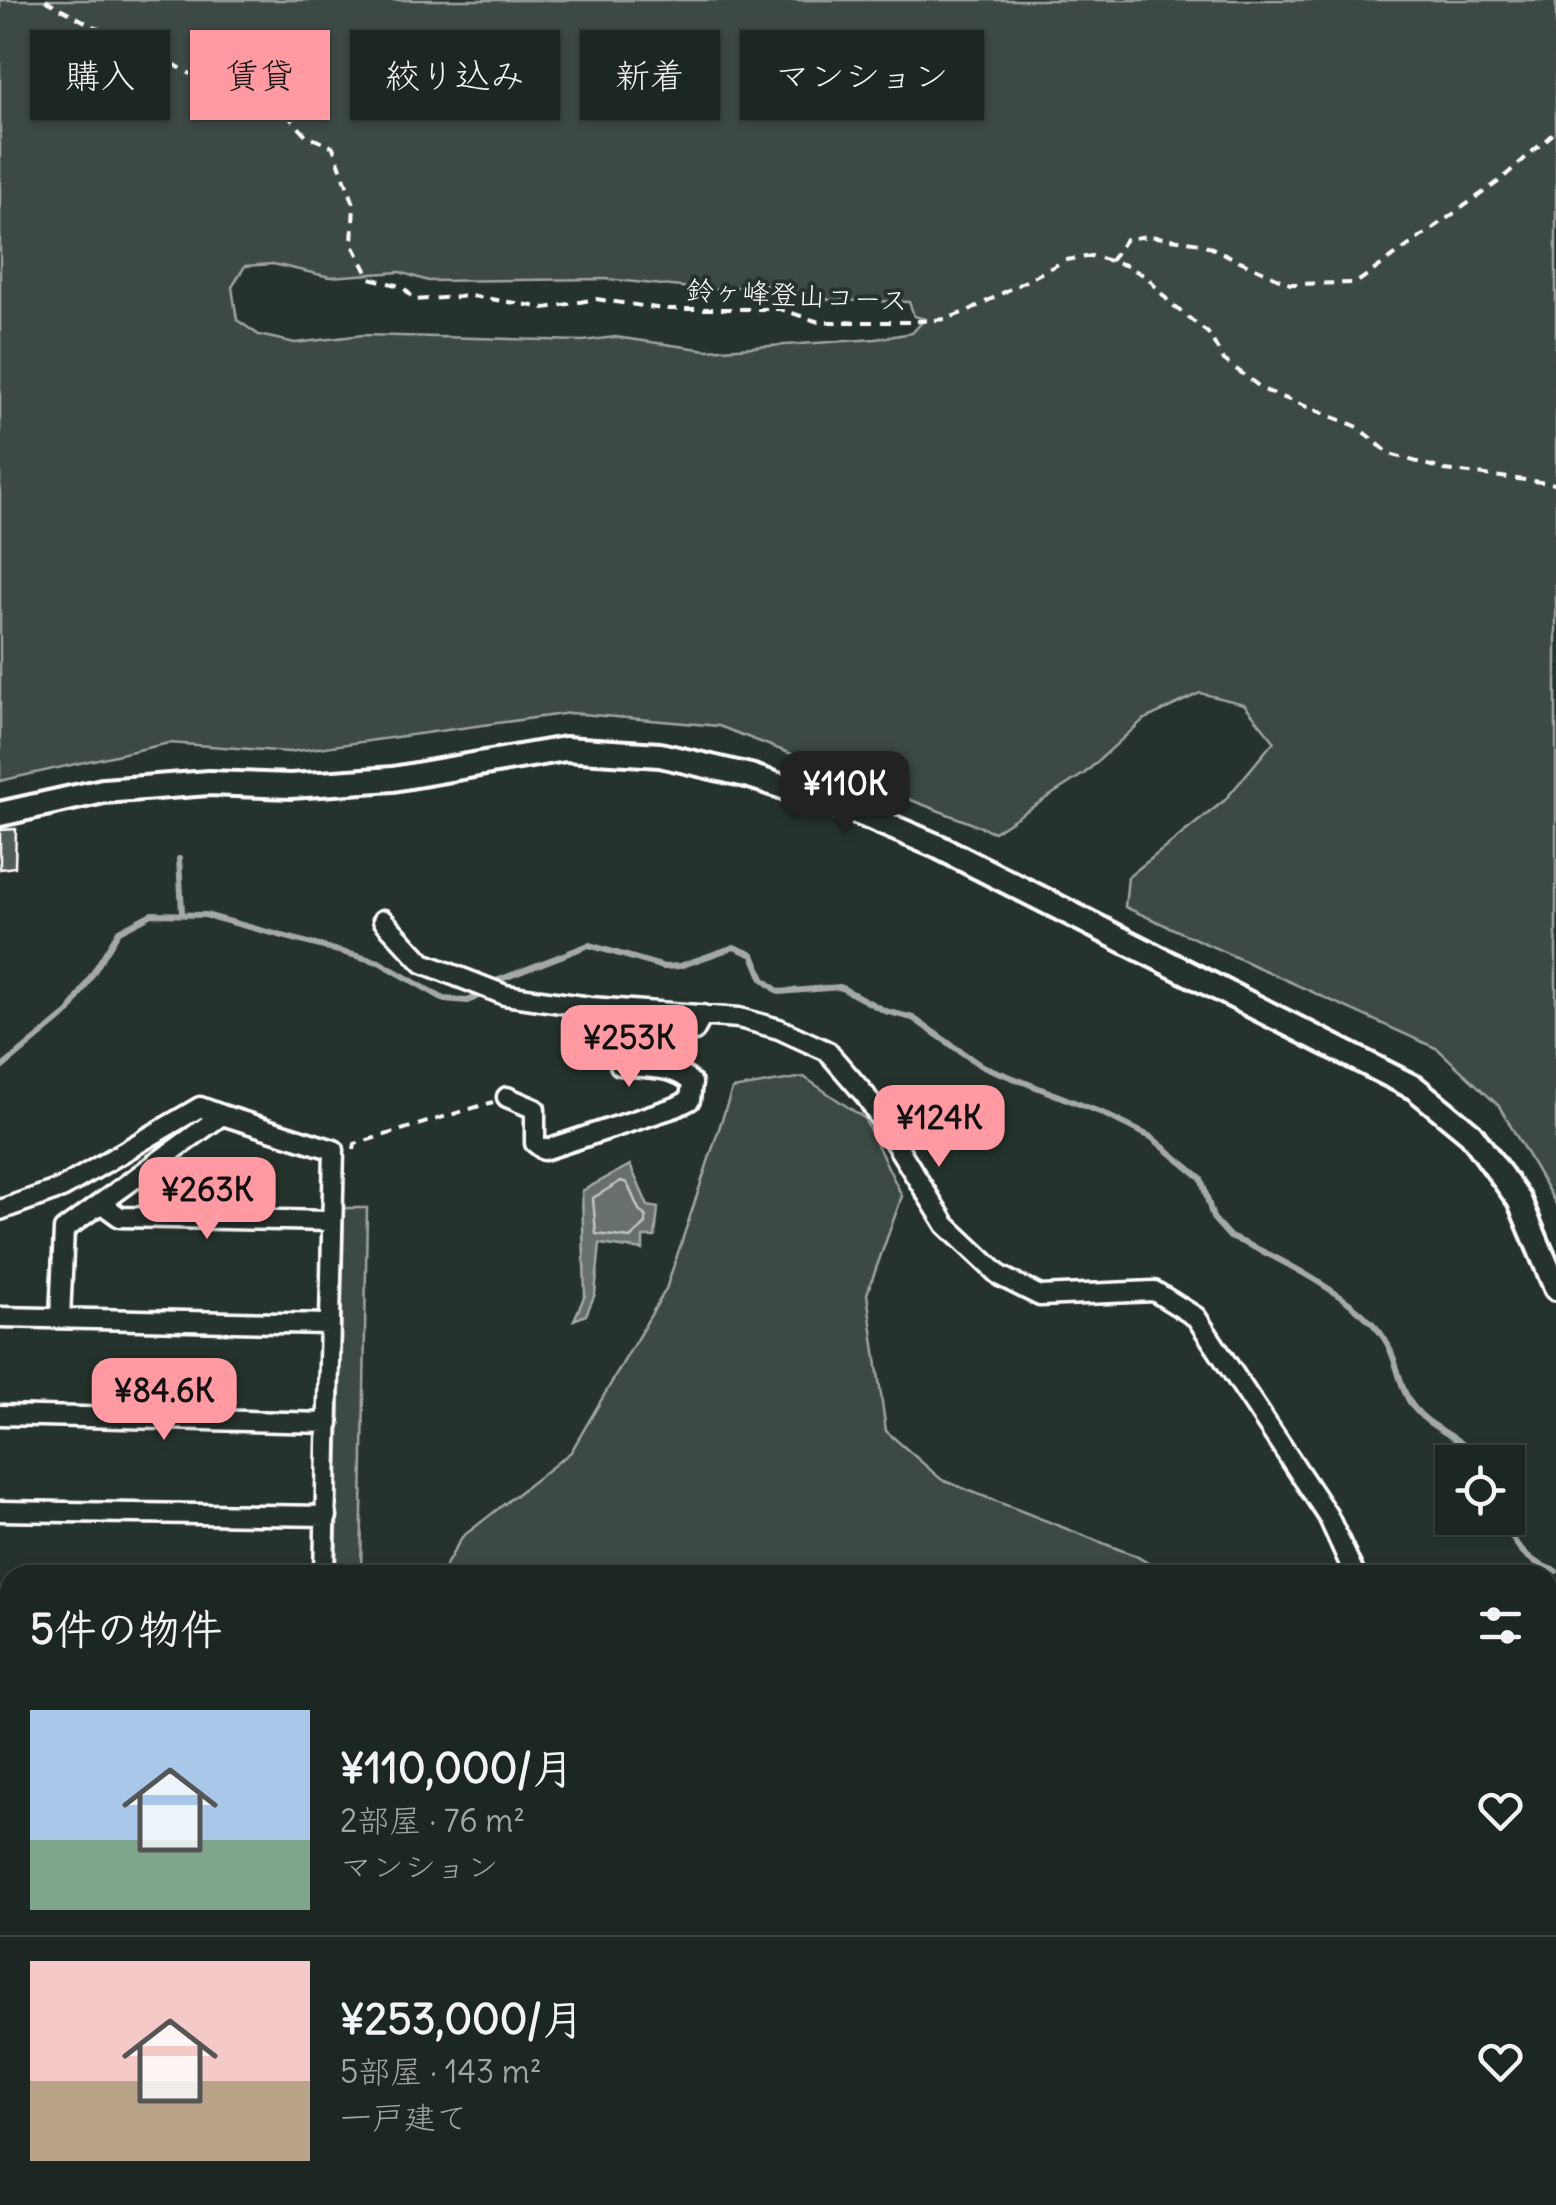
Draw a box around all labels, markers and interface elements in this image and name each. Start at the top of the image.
chip: 購入 [30,30,170,120]
chip: 賃貸 [190,30,330,120]
chip: 絞り込み [350,30,560,120]
chip: 新着 [580,30,720,120]
chip: マンション [740,30,984,120]
street label: 鈴ヶ峰登山コース [685,271,909,319]
pin: ¥110K [775,751,915,836]
text: ¥110K [803,763,887,804]
pin: ¥253K [559,1005,699,1090]
text: ¥253K [583,1017,675,1058]
pin: ¥124K [869,1085,1009,1170]
text: ¥124K [896,1097,982,1138]
pin: ¥263K [137,1157,277,1242]
text: ¥263K [161,1169,253,1210]
pin: ¥84.6K [83,1358,245,1443]
text: ¥84.6K [114,1370,214,1411]
map controls [1435,1445,1525,1535]
button: locate [1435,1445,1525,1535]
icon: filters [1473,1598,1528,1653]
text: 5件の物件 [30,1603,222,1655]
text: ¥110,000/月 [340,1742,574,1794]
icon: home [110,1750,230,1870]
icon: heart [1473,1783,1528,1838]
text: 2部屋 · 76 m² [340,1800,525,1841]
text: マンション [340,1846,499,1887]
text: ¥253,000/月 [340,1993,584,2045]
icon: home [110,2001,230,2121]
icon: heart [1473,2034,1528,2089]
text: 5部屋 · 143 m² [340,2051,542,2092]
text: 一戸建て [340,2097,468,2138]

